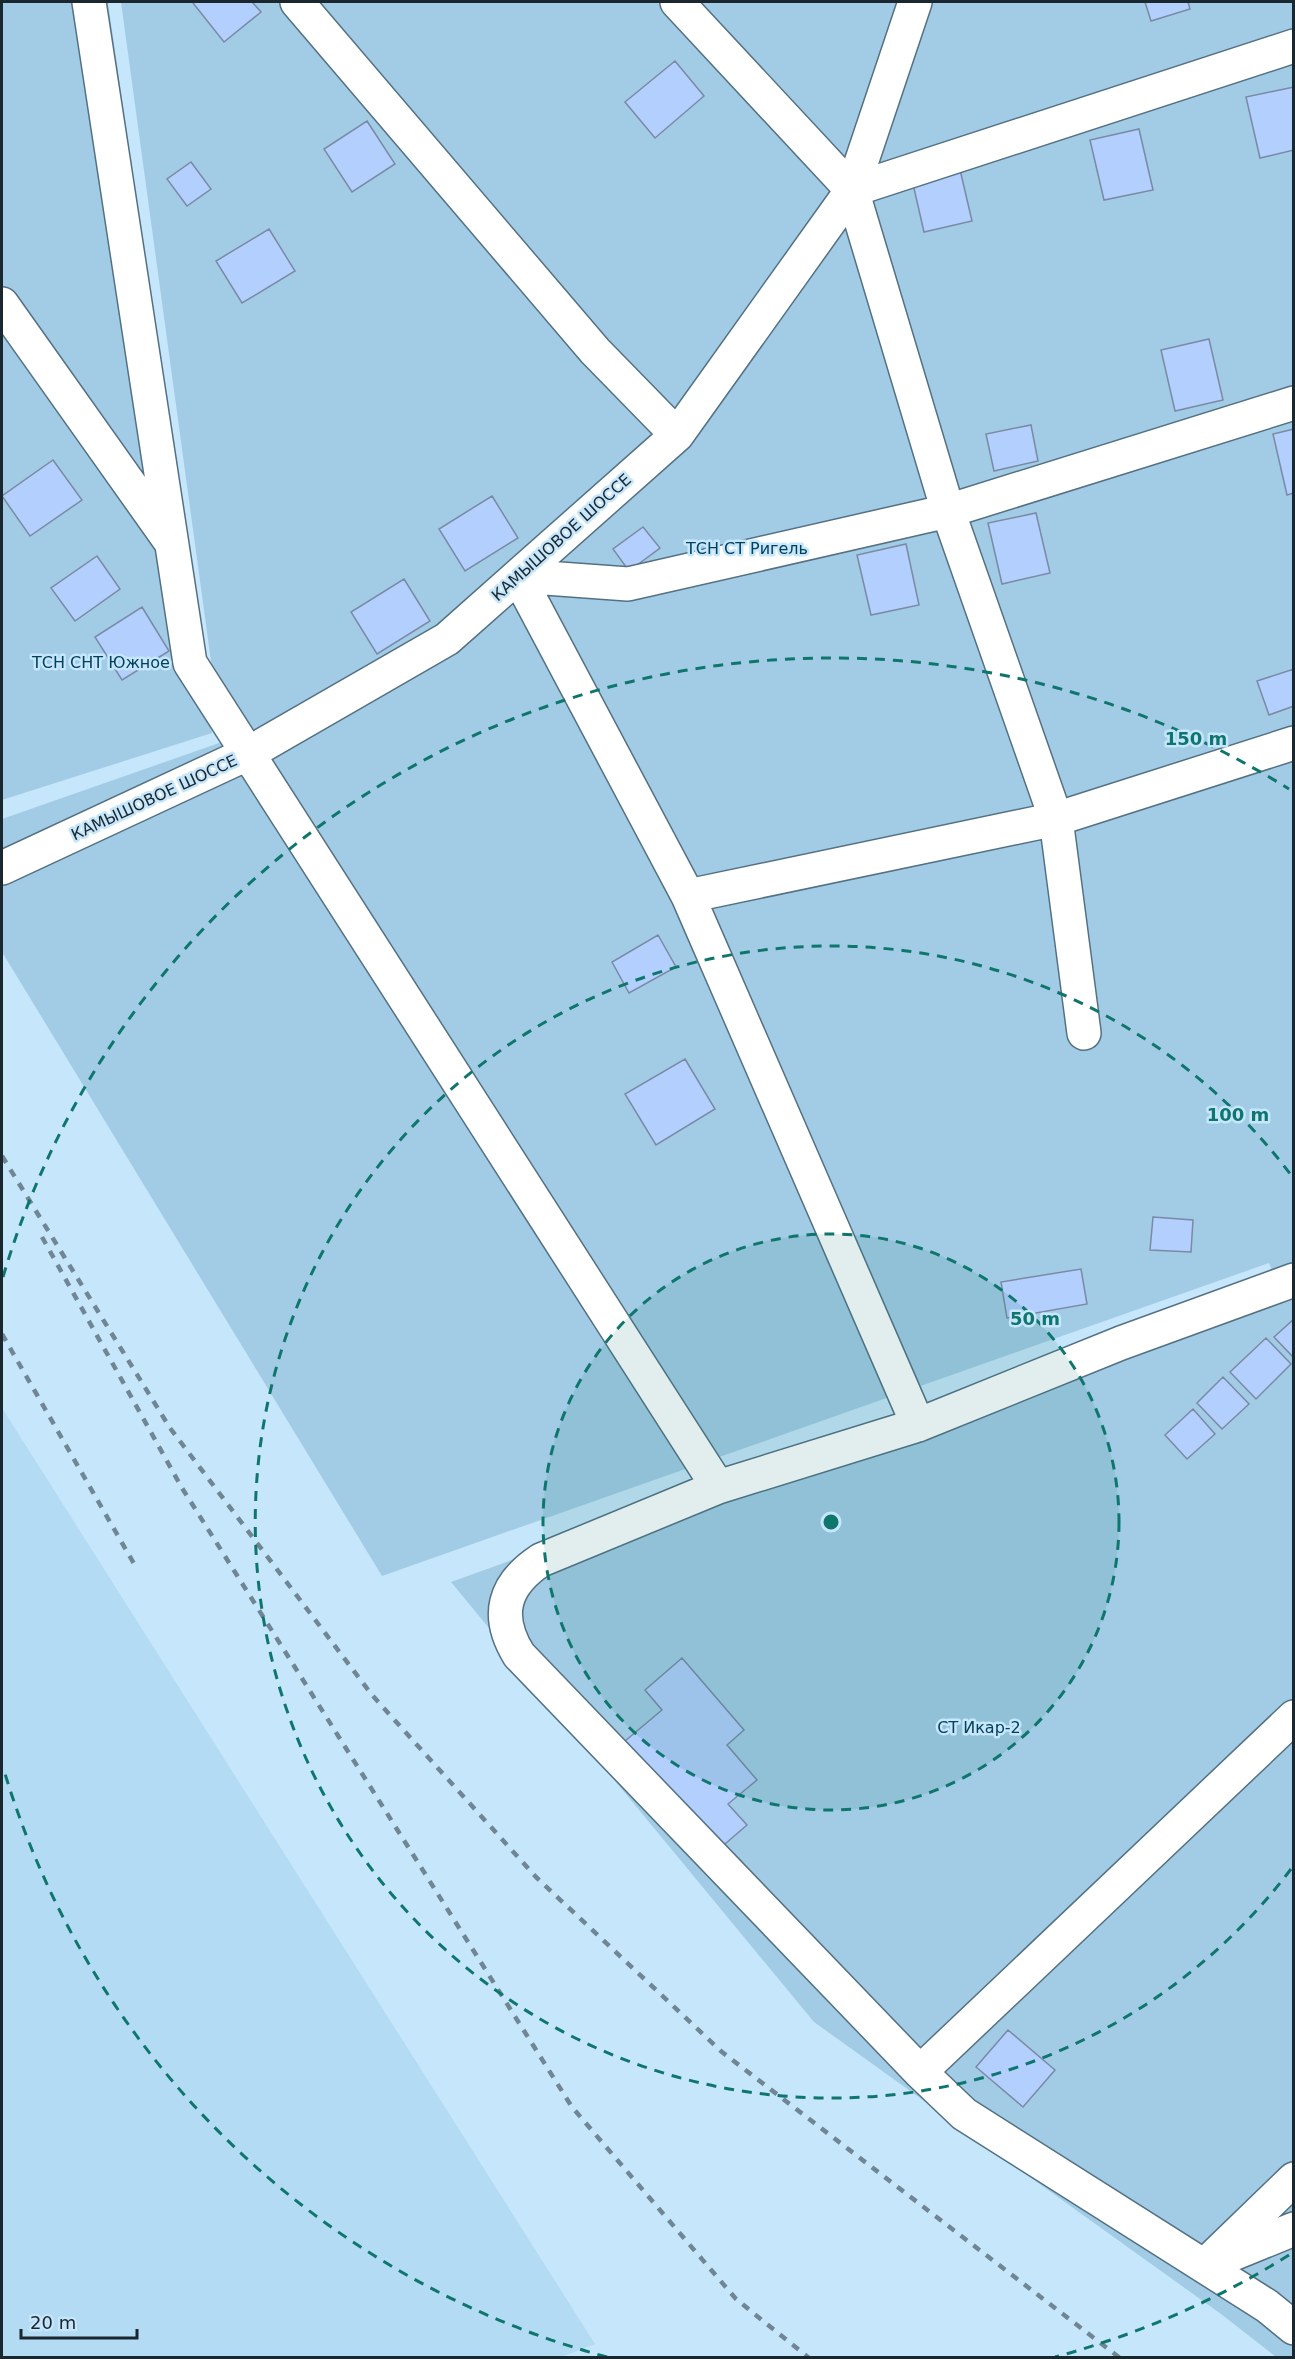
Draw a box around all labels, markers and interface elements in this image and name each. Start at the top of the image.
street label: КАМЫШОВОЕ ШОССЕ [488,470,635,605]
park label: ТСН СТ Ригель [685,539,808,558]
park label: ТСН СНТ Южное [31,653,170,672]
text: 150 m [1165,728,1227,749]
street label: КАМЫШОВОЕ ШОССЕ [68,751,240,844]
text: 100 m [1207,1104,1269,1125]
text: 50 m [1010,1308,1060,1329]
centre of rings [821,1512,841,1532]
park label: СТ Икар-2 [937,1718,1021,1737]
scale bar [21,2302,136,2340]
text: 20 m [30,2312,76,2333]

